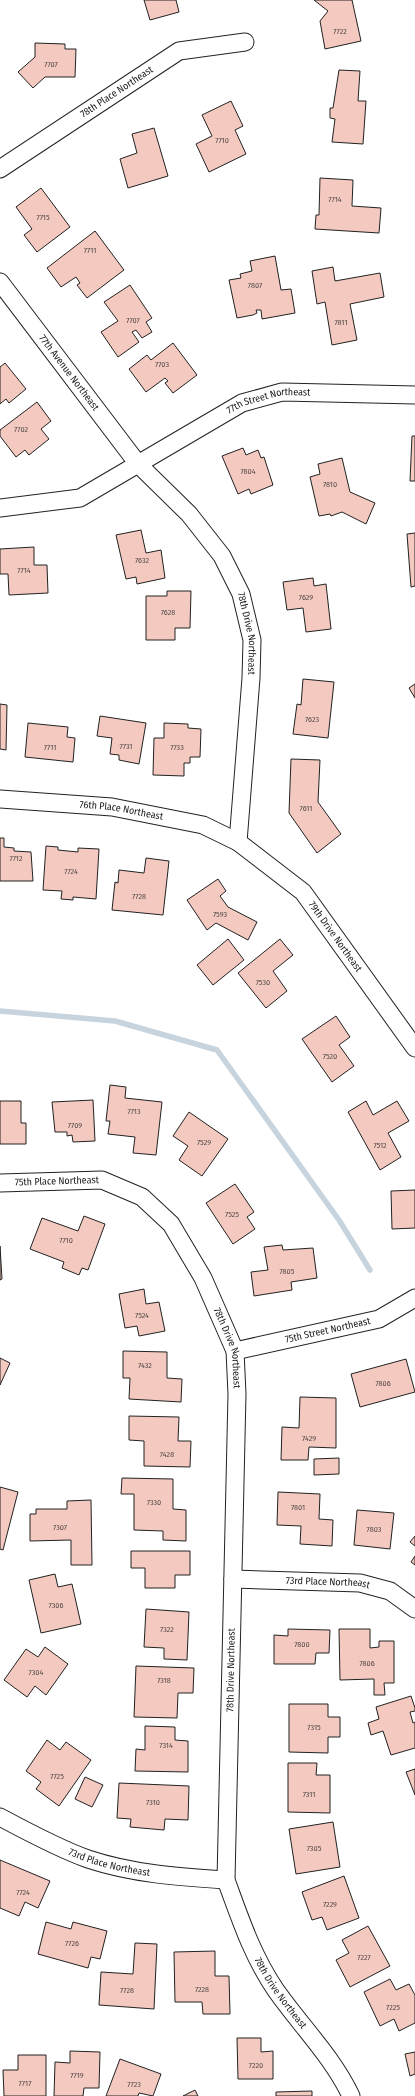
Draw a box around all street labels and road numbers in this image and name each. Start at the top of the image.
street label: 78th Place Northeast [78,63,156,120]
street label: 77th Avenue Northeast [36,332,102,414]
street label: 77th Street Northeast [224,386,311,417]
street label: 78th Drive Northeast [235,591,258,676]
street label: 76th Place Northeast [79,799,165,823]
street label: 79th Drive Northeast [306,899,365,975]
street label: 75th Place Northeast [15,1174,100,1189]
street label: 78th Drive Northeast [211,1306,243,1389]
street label: 75th Street Northeast [284,1315,372,1346]
street label: 73rd Place Northeast [286,1575,372,1592]
street label: 78th Drive Northeast [224,1627,238,1712]
street label: 73rd Place Northeast [67,1846,151,1879]
street label: 78th Drive Northeast [252,1955,310,2032]

